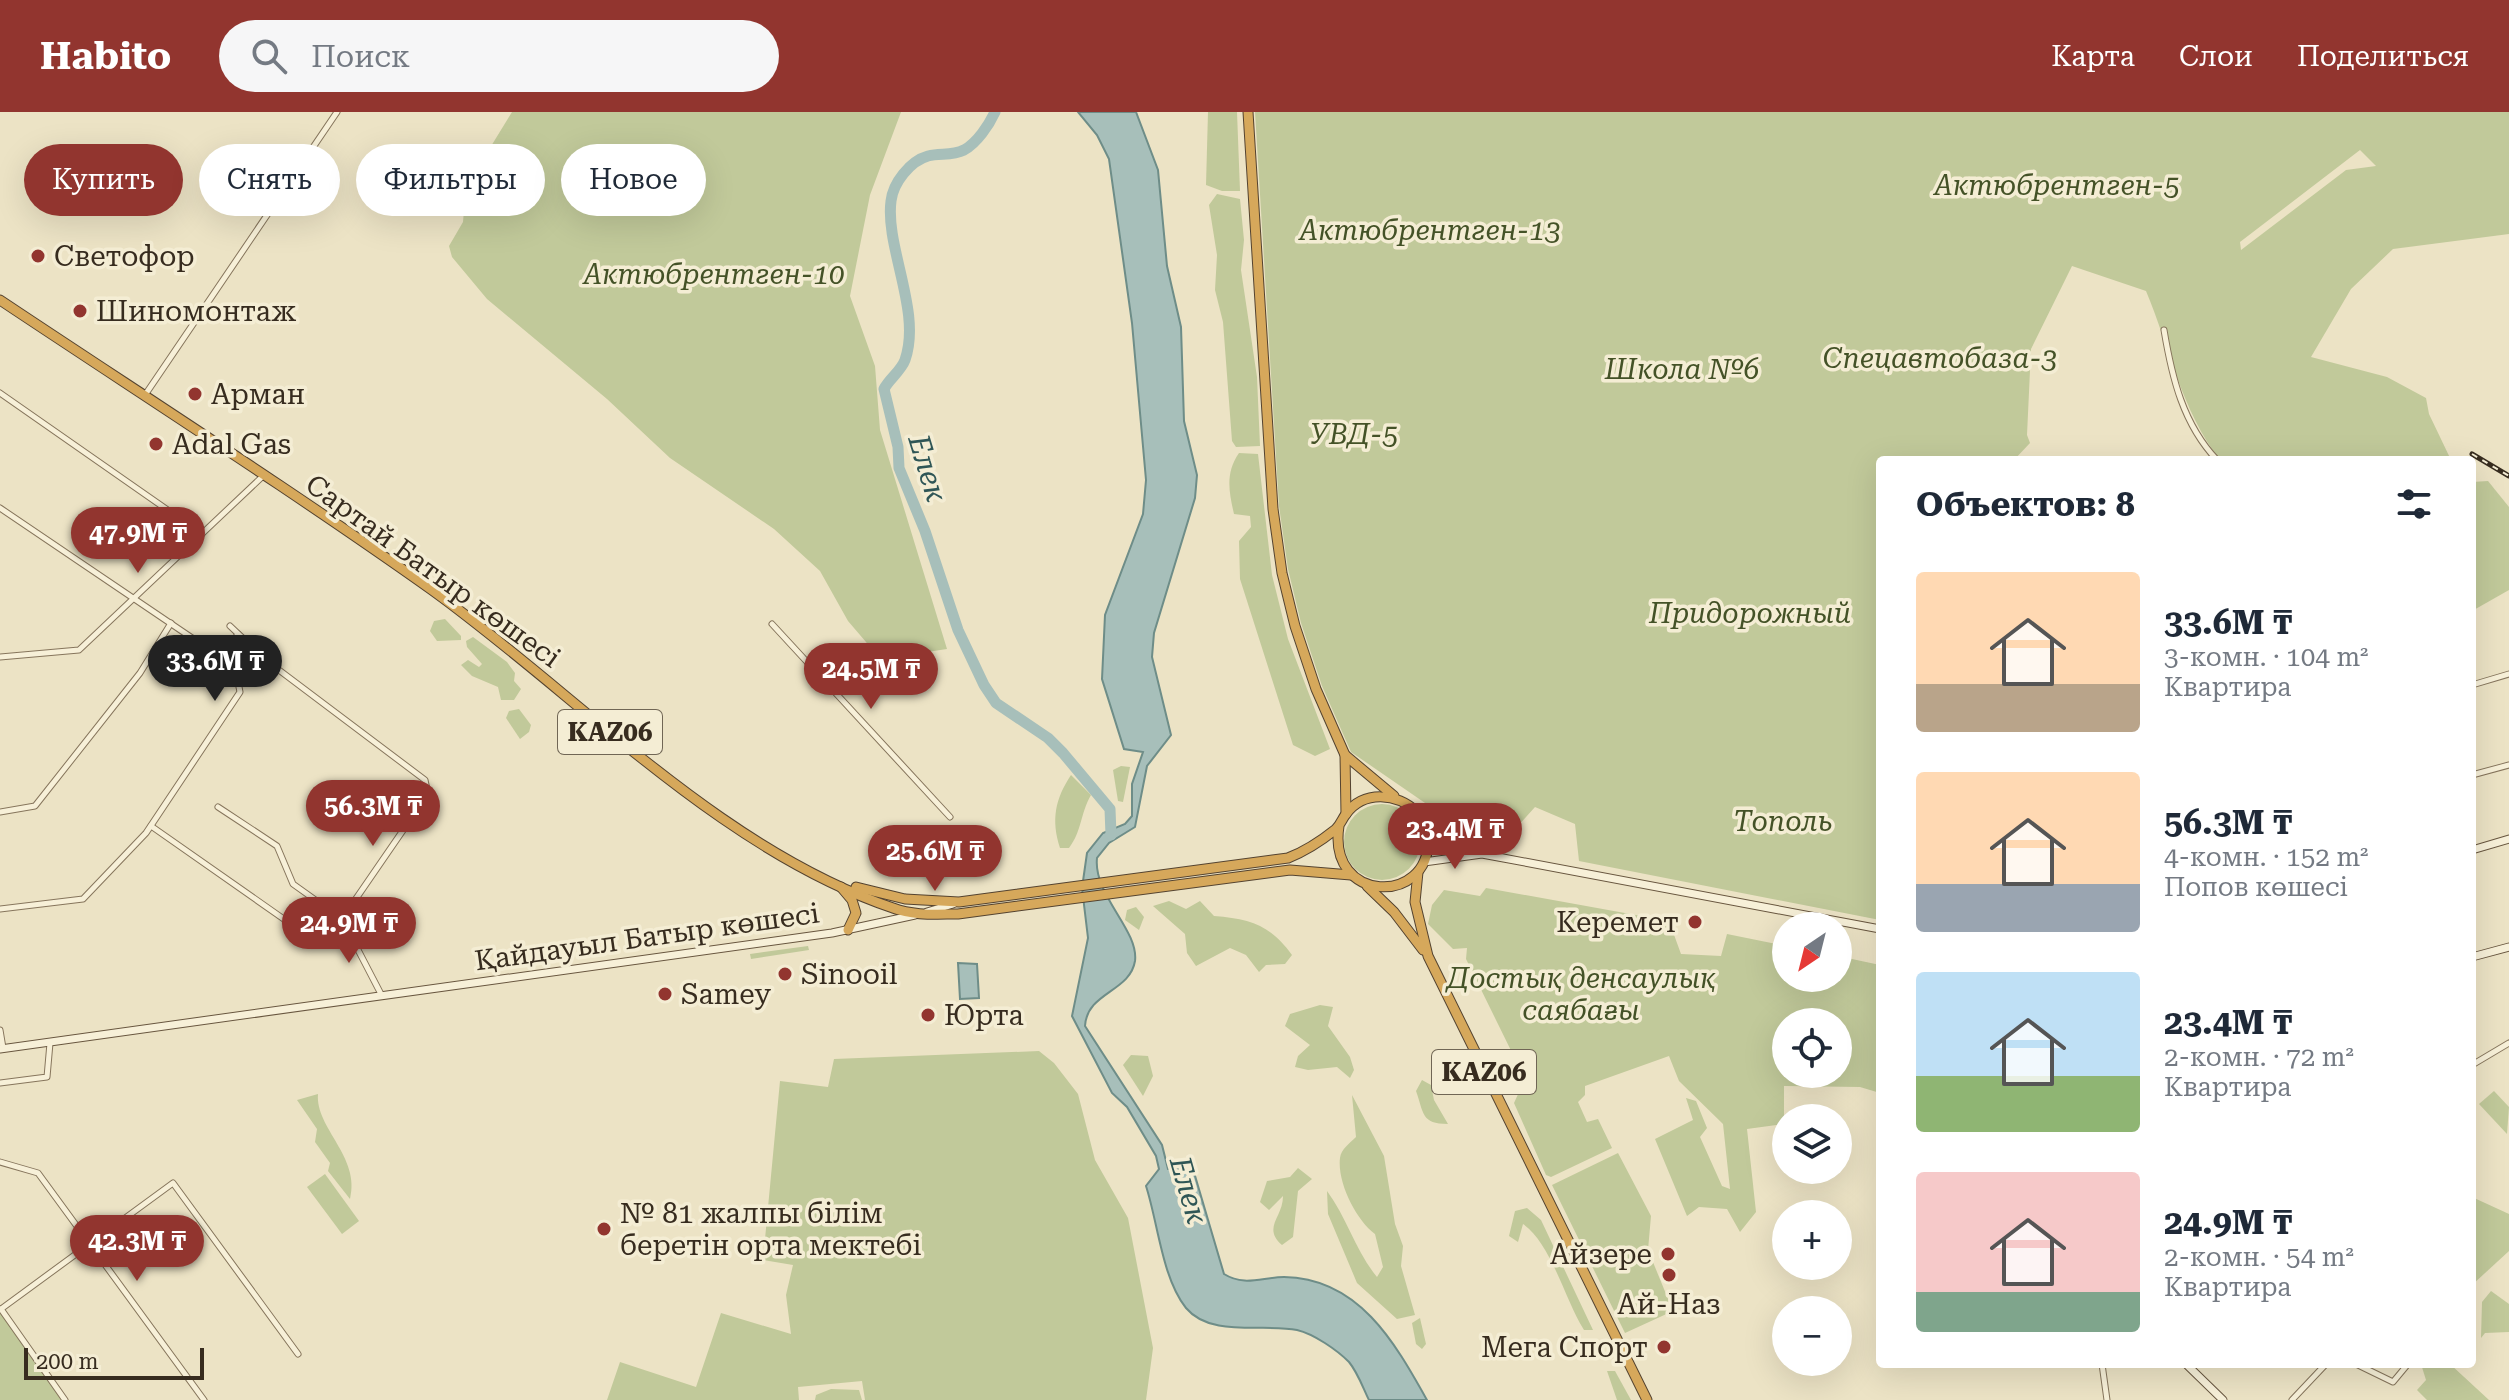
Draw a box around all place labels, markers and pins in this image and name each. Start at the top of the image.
place label: Светофор [54,240,195,273]
marker: Светофор [29,247,47,265]
place label: Шиномонтаж [96,295,297,328]
marker: Шиномонтаж [71,302,89,320]
place label: Арман [211,378,305,411]
marker: Арман [186,385,204,403]
place label: Adal Gas [172,428,291,461]
marker: Adal Gas [147,435,165,453]
pin: 47.9M ₸ [64,507,212,575]
pin: 33.6M ₸ [141,635,289,703]
pin: 24.5M ₸ [797,643,945,711]
pin: 56.3M ₸ [299,780,447,848]
pin: 23.4M ₸ [1381,803,1529,871]
pin: 25.6M ₸ [861,825,1009,893]
pin: 24.9M ₸ [275,897,423,965]
place label: Керемет [1556,906,1679,939]
marker: Керемет [1686,913,1704,931]
place label: Sinooil [801,958,898,991]
marker: Sinooil [776,965,794,983]
place label: Samey [681,978,771,1011]
marker: Samey [656,985,674,1003]
place label: Юрта [944,999,1024,1032]
marker: Юрта [919,1006,937,1024]
place label: № 81 жалпы білім беретін орта мектебі [620,1197,921,1262]
pin: 42.3M ₸ [63,1215,211,1283]
marker: № 81 жалпы білім беретін орта мектебі [595,1220,613,1238]
place label: Айзере [1550,1238,1652,1271]
marker: Айзере [1659,1245,1677,1263]
marker: Ай-Наз [1660,1266,1678,1284]
place label: Ай-Наз [1617,1288,1721,1321]
place label: Мега Спорт [1481,1331,1648,1364]
marker: Мега Спорт [1655,1338,1673,1356]

